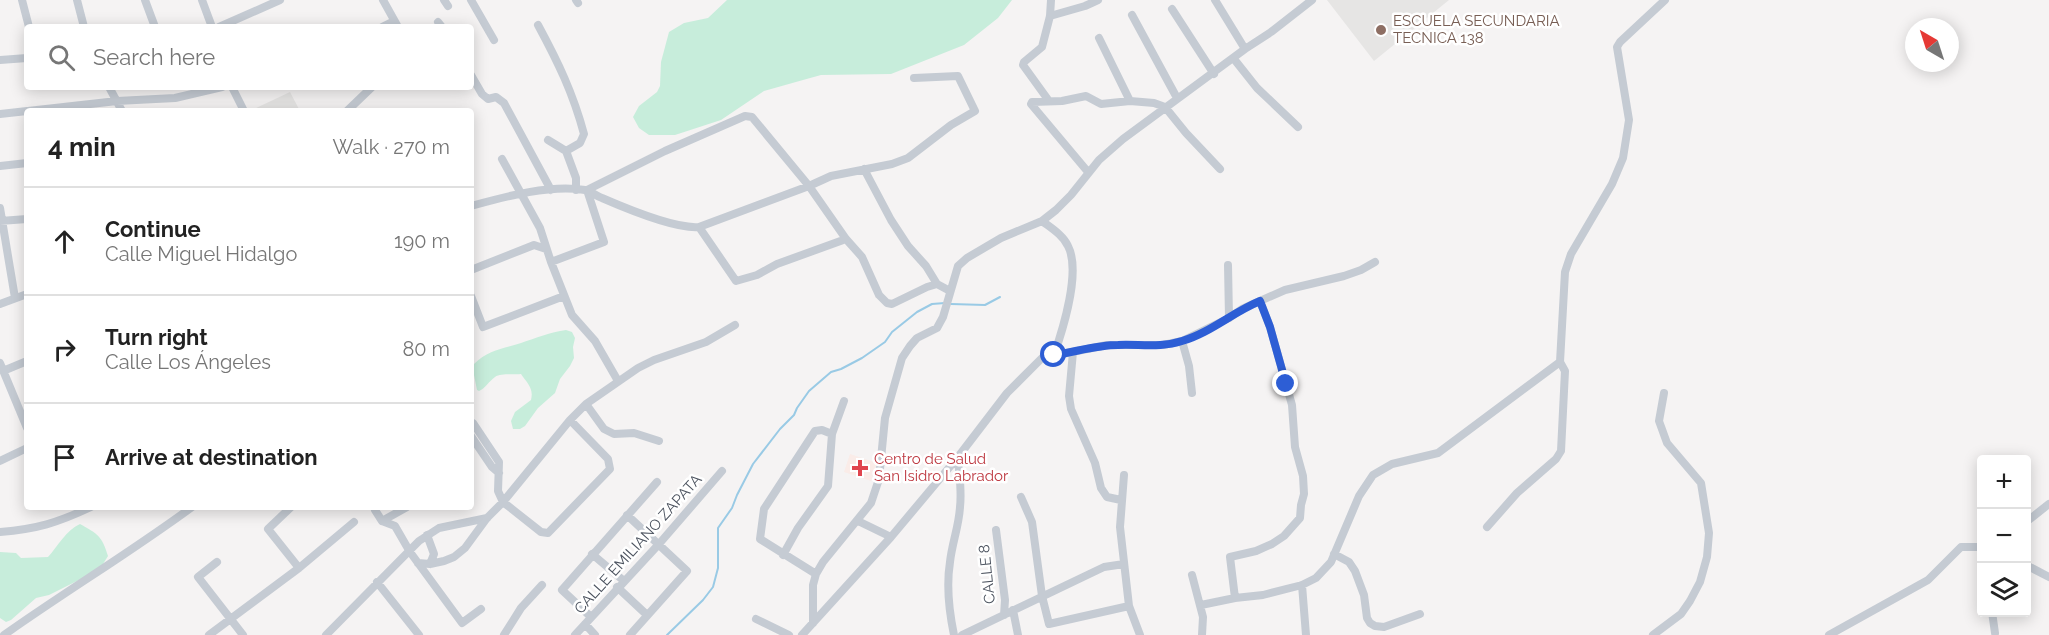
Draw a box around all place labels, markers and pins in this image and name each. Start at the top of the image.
place label: ESCUELA SECUNDARIA TECNICA 138 [1393,12,1560,47]
marker: ESCUELA SECUNDARIA TECNICA 138 [1374,23,1388,37]
place label: Centro de Salud San Isidro Labrador [874,450,1009,485]
marker: Centro de Salud San Isidro Labrador [851,459,869,477]

